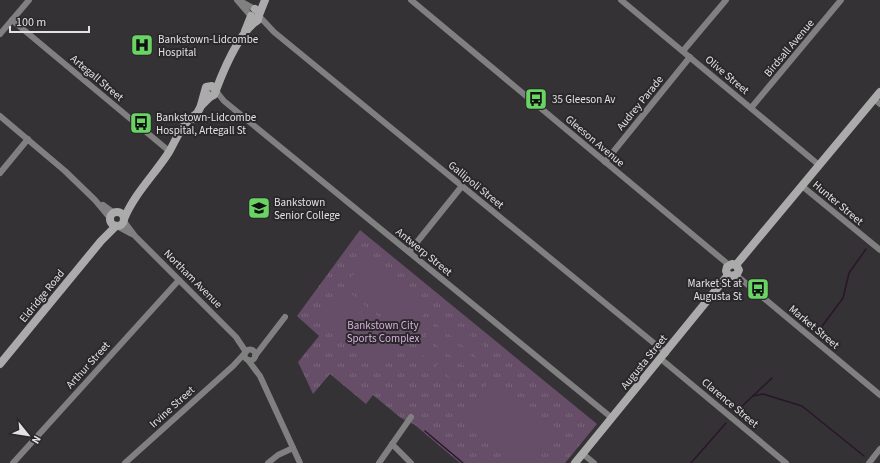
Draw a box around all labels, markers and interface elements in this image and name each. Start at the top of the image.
scale bar [10,8,89,34]
text: 100 m [16,14,46,31]
street label: Birdsall Avenue [760,16,818,80]
hospital icon: Bankstown-Lidcombe Hospital [129,32,155,58]
place label: Bankstown-Lidcombe Hospital [158,32,259,60]
street label: Artegall Street [67,51,127,105]
street label: Olive Street [702,52,752,98]
street label: Audrey Parade [613,72,667,134]
bus stop icon: 35 Gleeson Av [523,86,549,112]
place label: 35 Gleeson Av [552,92,615,107]
bus stop icon: Bankstown-Lidcombe Hospital, Artegall St [128,110,154,136]
place label: Bankstown-Lidcombe Hospital, Artegall St [156,110,257,138]
street label: Gleeson Avenue [562,112,628,171]
street label: Gallipoli Street [445,158,507,212]
street label: Hunter Street [810,177,867,229]
school or university icon: Bankstown Senior College [246,195,272,221]
place label: Bankstown Senior College [274,195,341,223]
street label: Antwerp Street [393,225,456,280]
street label: Northam Avenue [160,246,226,312]
street label: Eldridge Road [16,266,68,326]
place label: Market St at Augusta St [687,276,742,304]
bus stop icon: Market St at Augusta St [745,276,771,302]
street label: Market Street [786,302,843,353]
park label: Bankstown City Sports Complex [347,318,419,346]
street label: Augusta Street [617,331,671,393]
street label: Arthur Street [63,338,114,392]
street label: Clarence Street [698,375,762,431]
street label: Irvine Street [146,382,198,431]
north arrow [8,415,48,455]
text: N [28,433,45,447]

